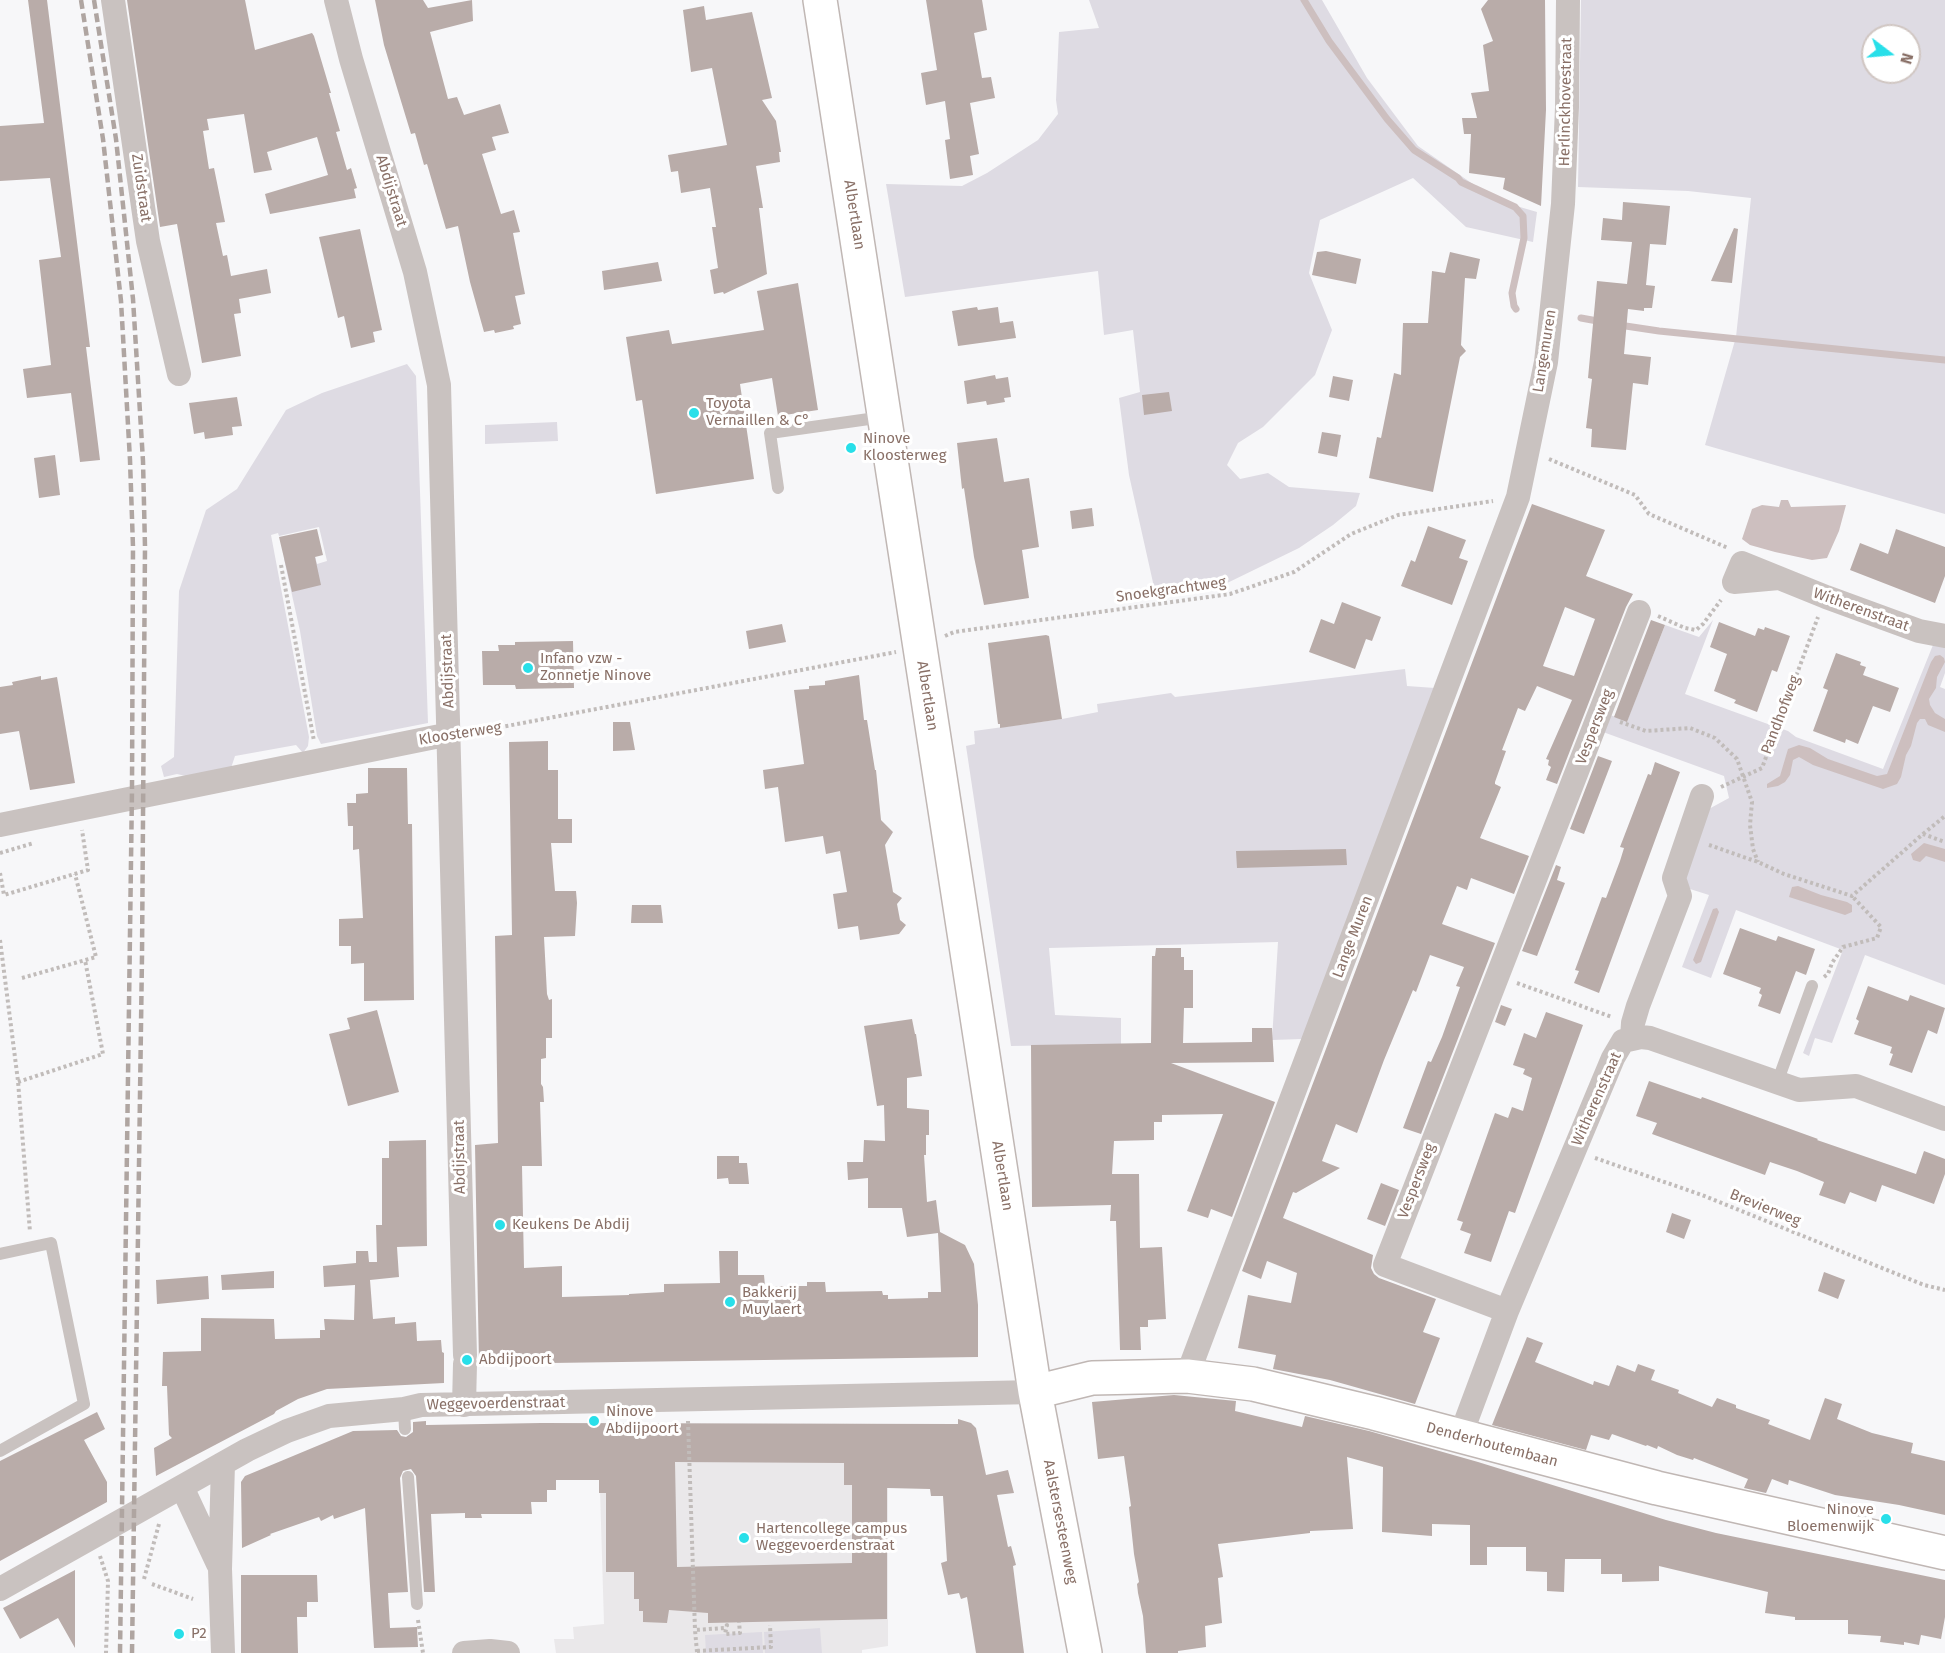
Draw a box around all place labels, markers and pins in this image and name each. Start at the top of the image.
place label: Toyota Vernaillen & C° [706,395,810,430]
marker: Toyota Vernaillen & C° [687,406,701,420]
place label: Ninove Kloosterweg [863,430,947,465]
marker: Ninove Kloosterweg [844,441,858,455]
place label: Infano vzw - Zonnetje Ninove [540,650,651,685]
marker: Infano vzw - Zonnetje Ninove [521,661,535,675]
place label: Keukens De Abdij [512,1216,630,1234]
marker: Keukens De Abdij [493,1218,507,1232]
place label: Bakkerij Muylaert [742,1284,802,1319]
marker: Bakkerij Muylaert [723,1295,737,1309]
place label: Abdijpoort [479,1351,552,1369]
marker: Abdijpoort [460,1353,474,1367]
place label: Ninove Abdijpoort [606,1403,679,1438]
marker: Ninove Abdijpoort [587,1414,601,1428]
place label: Ninove Bloemenwijk [1787,1501,1874,1536]
marker: Ninove Bloemenwijk [1879,1512,1893,1526]
place label: Hartencollege campus Weggevoerdenstraat [756,1520,907,1555]
marker: Hartencollege campus Weggevoerdenstraat [737,1531,751,1545]
place label: P2 [191,1625,207,1643]
marker: P2 [172,1627,186,1641]

